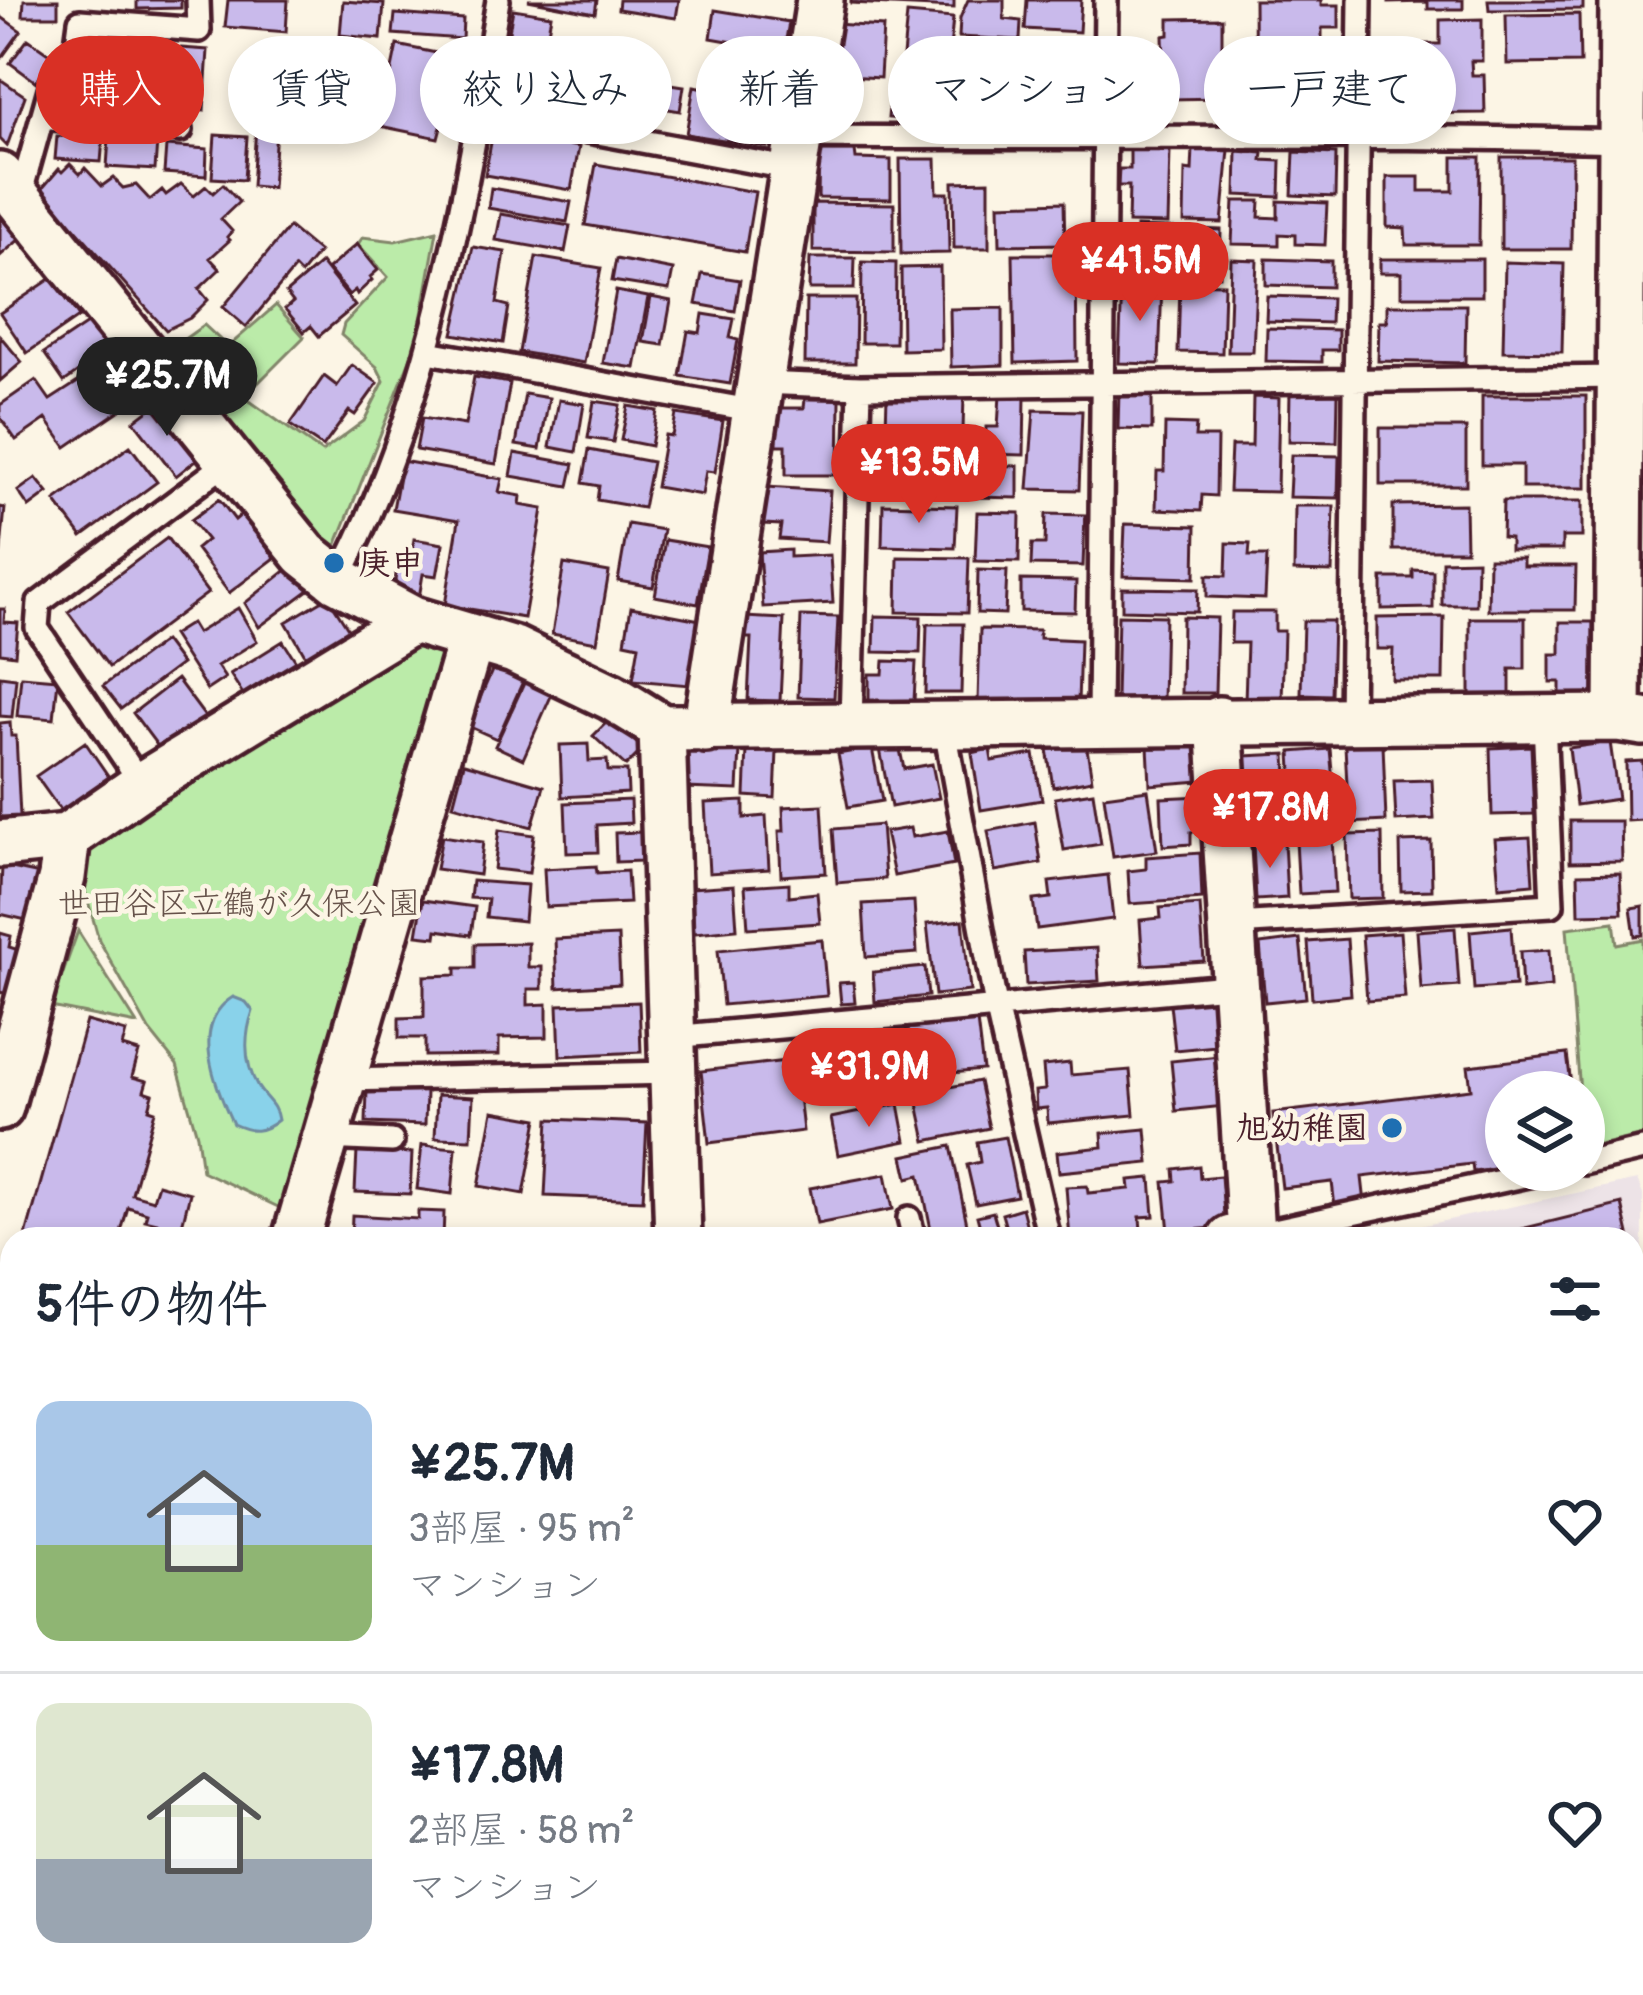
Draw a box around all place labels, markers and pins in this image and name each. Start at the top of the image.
pin: ¥41.5M [1042,222,1238,324]
pin: ¥25.7M [69,337,265,439]
pin: ¥13.5M [821,424,1017,526]
place label: 庚申 [358,543,424,584]
marker: 庚申 [321,550,347,576]
pin: ¥17.8M [1172,769,1368,871]
pin: ¥31.9M [771,1028,967,1130]
place label: 旭幼稚園 [1236,1108,1368,1149]
marker: 旭幼稚園 [1379,1115,1405,1141]

